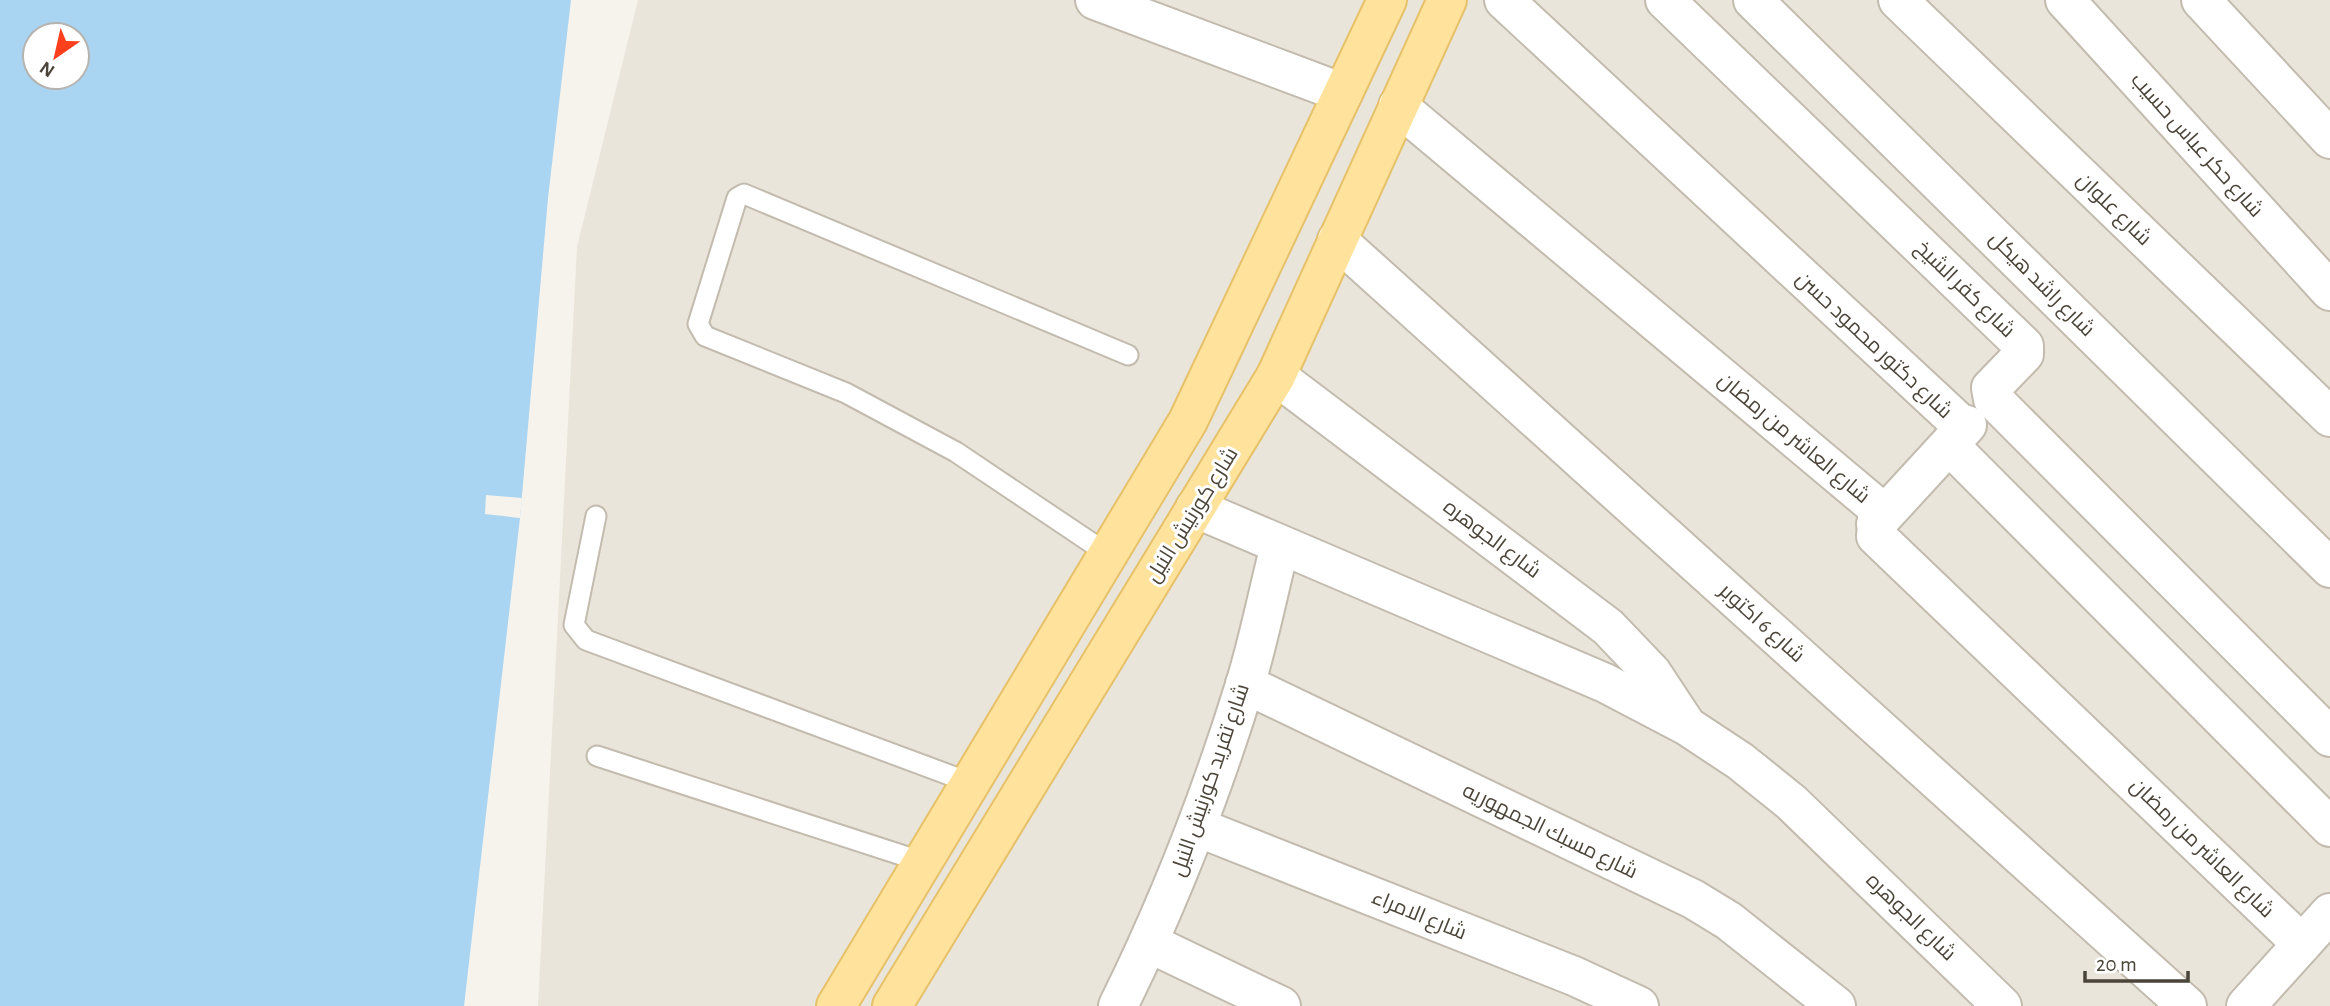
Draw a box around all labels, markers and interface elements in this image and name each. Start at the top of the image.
north arrow [21,21,91,91]
text: N [37,57,58,80]
street label: شارع حكر عباس حسيب [2125,69,2267,223]
street label: شارع علوان [2071,169,2155,252]
street label: شارع راشد هيكل [1983,228,2098,343]
street label: شارع كفر الشيخ [1909,237,2019,344]
street label: شارع دكتور محمود حسن [1790,267,1956,425]
street label: شارع العاشر من رمضان [1712,369,1874,510]
street label: شارع كورنيش النيل [1142,444,1244,588]
street label: شارع الجوهره [1438,496,1545,585]
street label: شارع 6 اكتوبر [1713,579,1809,669]
street label: شارع تفريد كورنيش النيل [1167,681,1256,880]
street label: شارع العاشر من رمضان [2124,774,2278,924]
street label: شارع مسبك الجمهوريه [1458,780,1641,885]
street label: شارع الجوهره [1860,869,1960,967]
street label: شارع الامراء [1368,887,1469,946]
scale bar [2085,940,2188,984]
text: 20 m [2096,954,2137,975]

